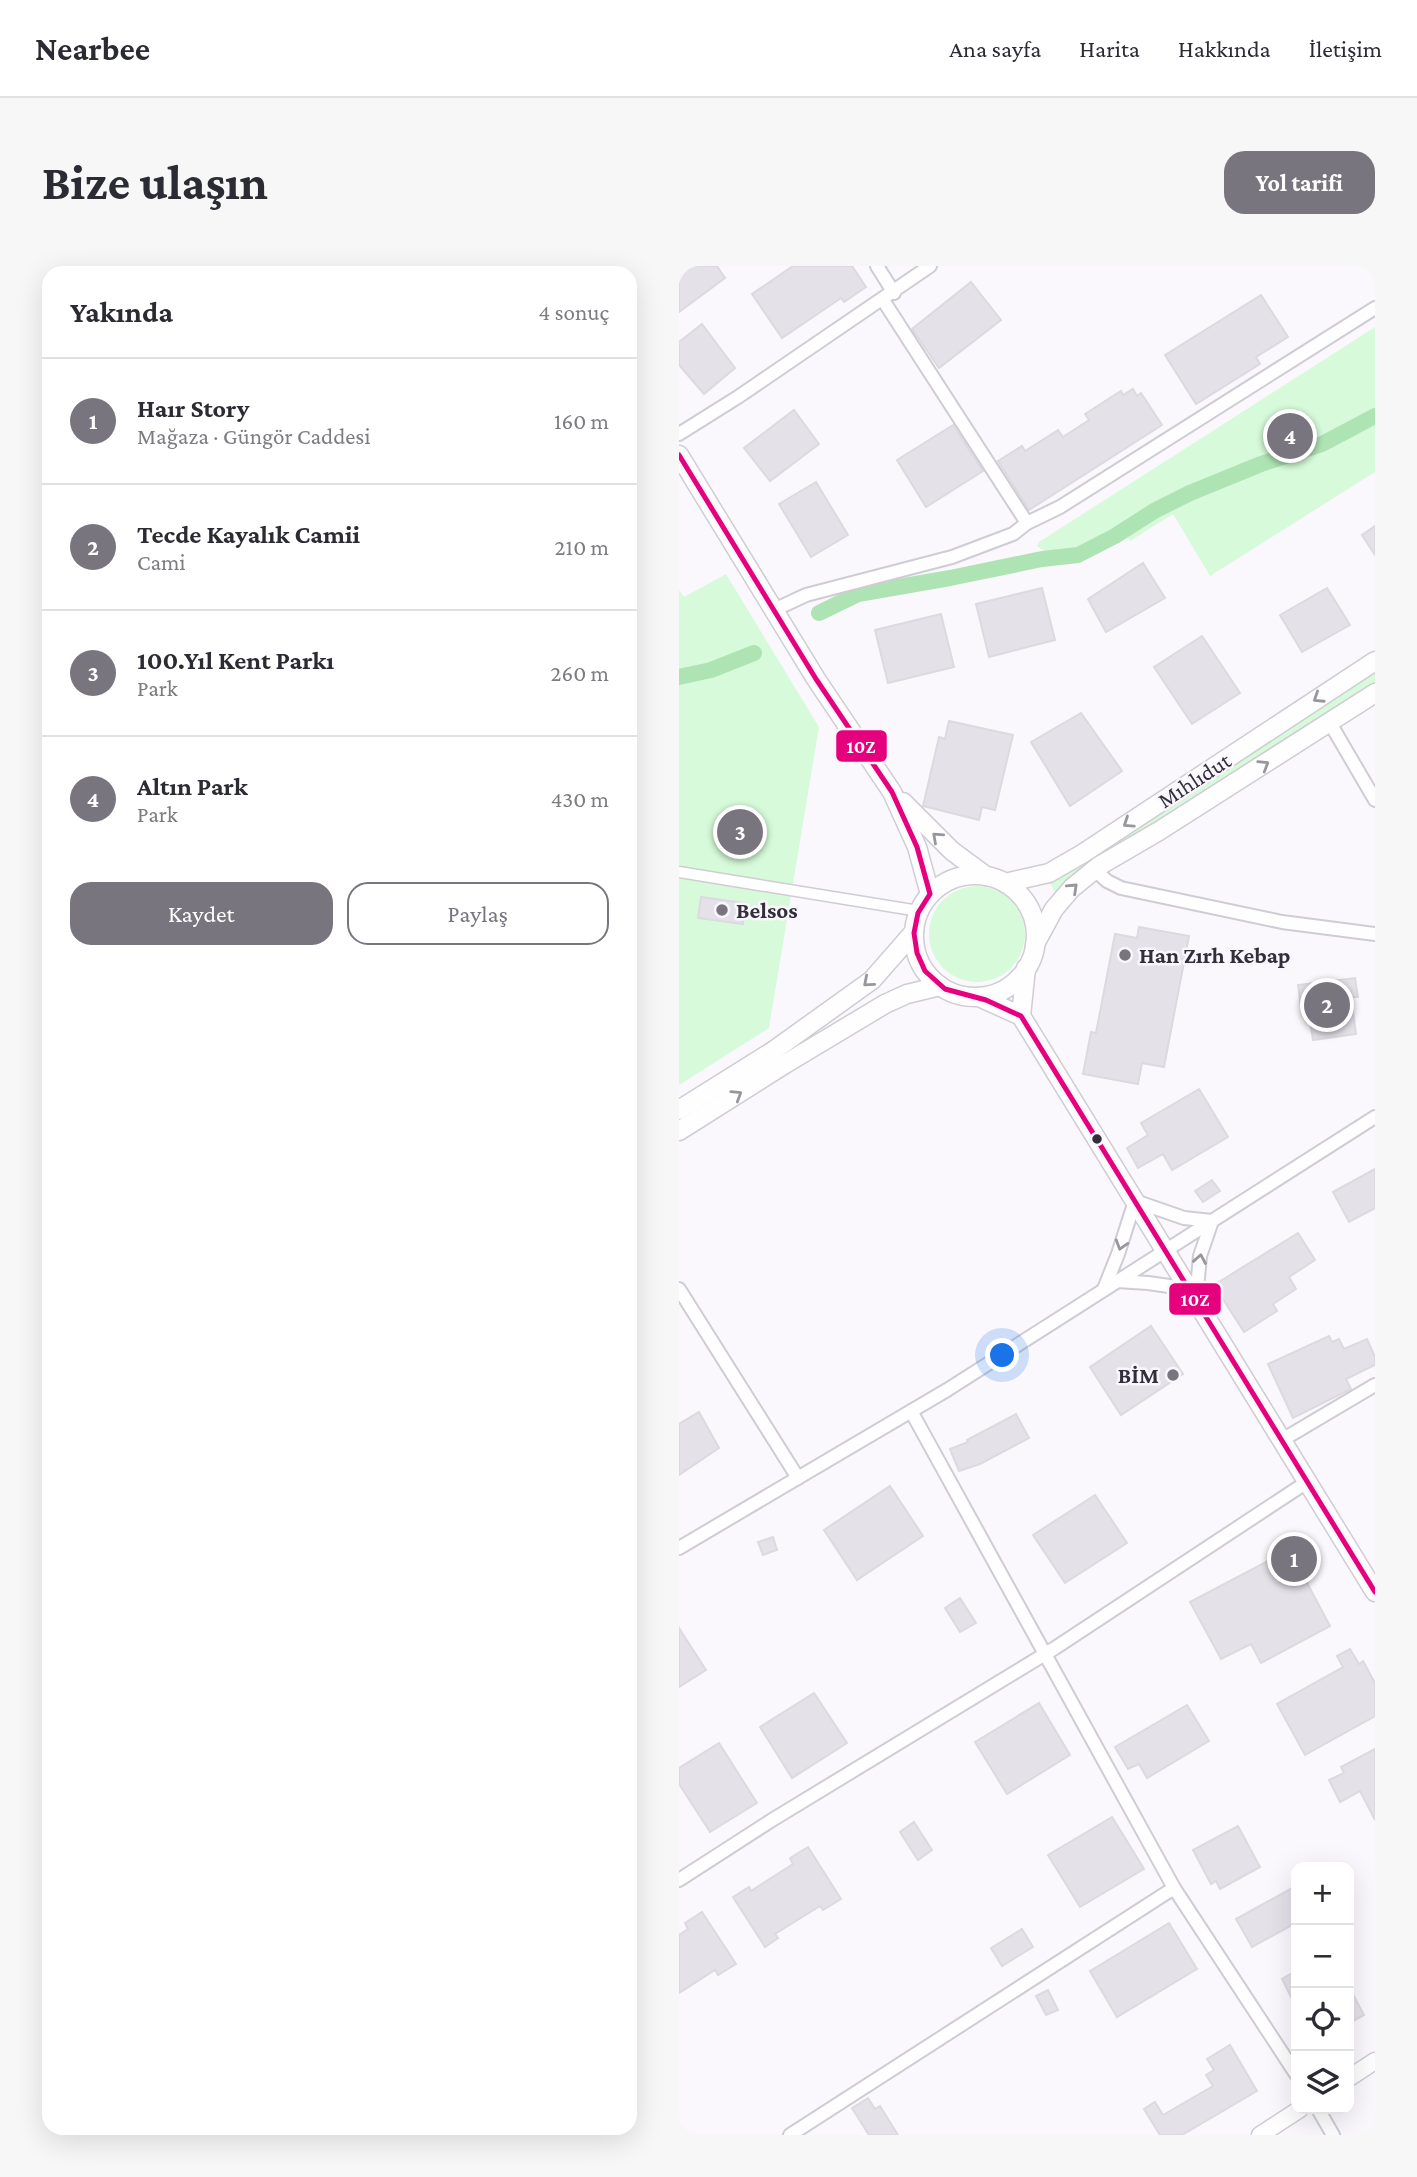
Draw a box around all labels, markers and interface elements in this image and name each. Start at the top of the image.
text: Nearbee [35,30,150,67]
text: Ana sayfa [949,35,1041,62]
text: Harita [1079,35,1140,62]
text: Hakkında [1178,35,1271,62]
text: İletişim [1309,35,1382,62]
button: Yol tarifi [1224,151,1375,214]
text: Bize ulaşın [42,155,268,210]
text: Yakında [70,295,173,328]
text: 4 sonuç [538,299,609,325]
text: Haır Story [137,394,249,423]
text: 1 [89,408,97,434]
text: 160 m [554,408,609,434]
pin: 4 [1267,410,1313,462]
text: Mağaza · Güngör Caddesi [137,423,370,449]
text: Tecde Kayalık Camii [137,520,360,549]
text: 2 [87,534,99,560]
text: 210 m [555,534,609,560]
text: Cami [137,549,186,575]
text: 100.Yıl Kent Parkı [137,646,334,675]
text: 3 [87,660,99,686]
text: 260 m [551,660,609,686]
text: Park [137,675,178,701]
one-way arrow [1313,690,1326,703]
line badge: 10Z [835,729,888,763]
text: 10Z [847,736,875,757]
street label: Mıhlıdut [1153,747,1236,813]
one-way arrow [1257,760,1270,773]
text: Altın Park [137,772,248,801]
text: 4 [87,786,99,812]
text: 430 m [551,786,609,812]
text: Park [137,801,178,827]
pin: 3 [717,806,763,858]
one-way arrow [1122,815,1135,828]
one-way arrow [932,832,945,845]
button: Kaydet [70,882,333,945]
button: Paylaş [347,882,609,945]
one-way arrow [1065,883,1078,896]
place label: Belsos [736,897,798,923]
marker: Belsos [714,902,730,918]
place label: Han Zırh Kebap [1139,942,1291,968]
marker: Han Zırh Kebap [1117,947,1133,963]
one-way arrow [863,974,876,986]
pin: 2 [1304,979,1350,1031]
one-way arrow [729,1090,742,1103]
unlabelled marker [1090,1132,1104,1146]
one-way arrow [1115,1238,1129,1251]
one-way arrow [1192,1253,1207,1265]
line badge: 10Z [1168,1282,1222,1316]
text: 10Z [1181,1289,1209,1310]
your location [985,1338,1019,1372]
place label: BİM [1118,1362,1159,1388]
marker: BİM [1165,1367,1181,1383]
pin: 1 [1271,1533,1317,1585]
map controls [1291,1862,1354,2114]
button: + [1291,1862,1354,1925]
button: − [1291,1925,1354,1988]
button: locate [1291,1988,1354,2051]
button: layers [1291,2051,1354,2114]

